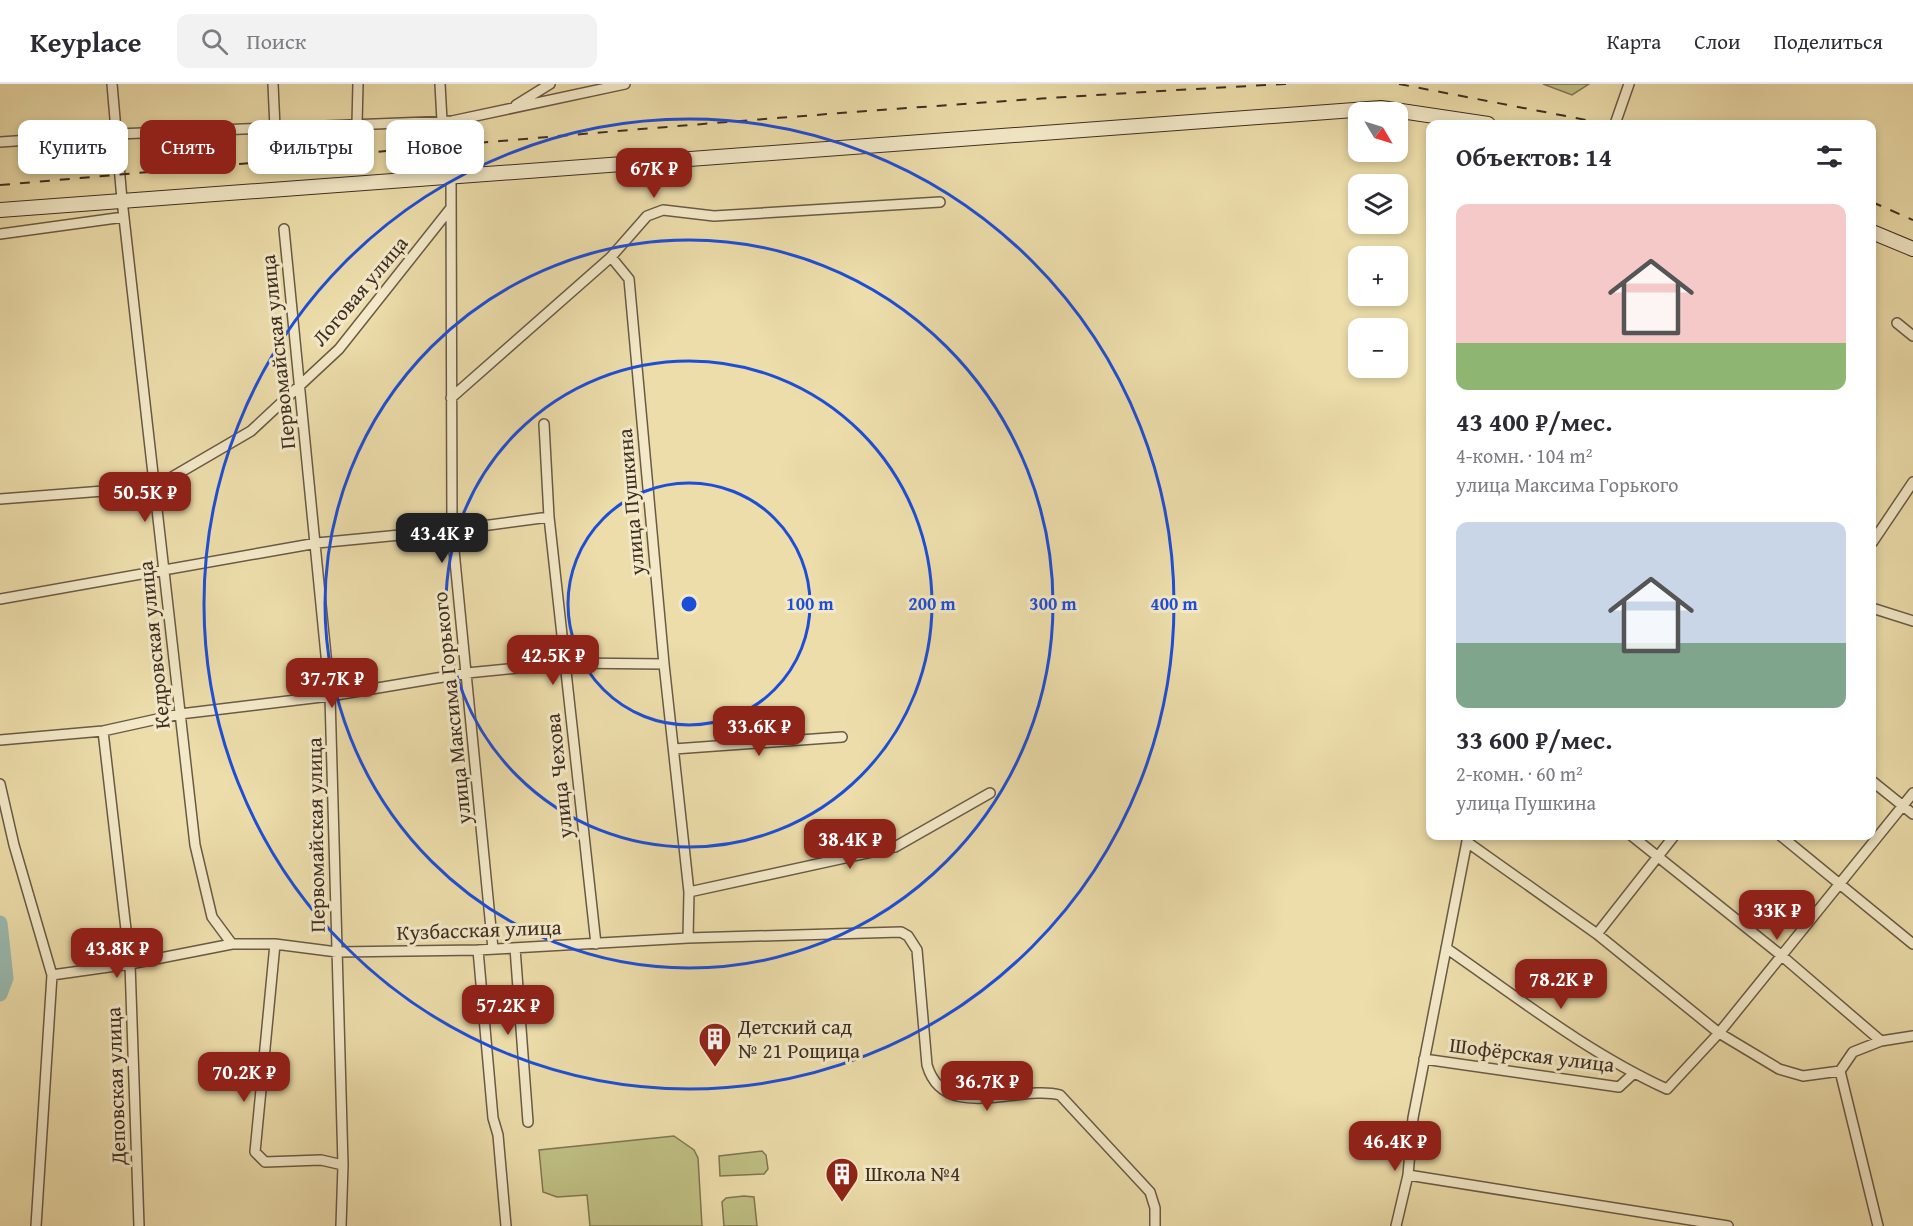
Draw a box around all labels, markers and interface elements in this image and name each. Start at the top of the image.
search box [177,14,597,68]
text: Keyplace [30,21,141,62]
icon: search [198,25,231,58]
text: Поиск [246,25,306,57]
text: Карта [1607,26,1661,57]
text: Слои [1694,26,1740,57]
text: Поделиться [1773,26,1883,57]
north arrow [1348,102,1408,162]
map controls [1348,102,1408,378]
chip: Купить [18,120,128,174]
chip: Снять [140,120,236,174]
chip: Фильтры [248,120,374,174]
chip: Новое [386,120,484,174]
text: Объектов: 14 [1456,137,1612,176]
icon: filters [1813,140,1846,173]
pin: 67K ₽ [612,148,696,199]
text: 67K ₽ [630,153,678,182]
button: layers [1348,174,1408,234]
street label: Логовая улица [304,229,415,353]
icon: home [1597,243,1705,351]
button: + [1348,246,1408,306]
street label: Первомайская улица [252,253,303,451]
button: − [1348,318,1408,378]
text: 43 400 ₽/мес. [1456,402,1612,441]
street label: улица Пушкина [609,427,652,578]
text: 4-комн. · 104 m² [1456,441,1592,470]
text: улица Максима Горького [1456,470,1679,499]
pin: 50.5K ₽ [90,472,200,523]
text: 50.5K ₽ [113,477,177,506]
pin: 43.4K ₽ [387,513,497,564]
text: 43.4K ₽ [410,518,474,547]
street label: Кедровская улица [129,560,178,731]
icon: home [1597,561,1705,669]
street label: улица Максима Горького [424,590,479,827]
text: 100 m [786,590,834,617]
text: 200 m [908,590,956,617]
text: 300 m [1029,590,1077,617]
text: 400 m [1150,590,1198,617]
centre of rings [679,594,699,614]
pin: 42.5K ₽ [498,635,608,686]
text: 42.5K ₽ [521,640,585,669]
pin: 37.7K ₽ [277,658,387,709]
text: 37.7K ₽ [300,663,364,692]
pin: 33.6K ₽ [704,706,814,757]
text: 33.6K ₽ [727,711,791,740]
street label: улица Чехова [537,712,581,841]
text: 33 600 ₽/мес. [1456,720,1612,759]
street label: Первомайская улица [298,737,333,933]
text: 2-комн. · 60 m² [1456,759,1583,788]
text: улица Пушкина [1456,788,1596,817]
pin: 38.4K ₽ [795,819,905,870]
text: 38.4K ₽ [818,824,882,853]
pin: 33K ₽ [1735,890,1819,941]
text: 33K ₽ [1753,895,1801,924]
street label: Кузбасская улица [396,911,562,948]
pin: 43.8K ₽ [62,928,172,979]
text: 43.8K ₽ [85,933,149,962]
pin: 78.2K ₽ [1506,959,1616,1010]
text: 78.2K ₽ [1529,964,1593,993]
pin: 57.2K ₽ [453,985,563,1036]
text: 57.2K ₽ [476,990,540,1019]
street label: Деповская улица [97,1006,134,1167]
place label: Детский сад № 21 Рощица [737,1011,860,1066]
building icon: Детский сад № 21 Рощица [697,1021,733,1068]
street label: Шофёрская улица [1448,1029,1616,1080]
pin: 70.2K ₽ [189,1052,299,1103]
text: 70.2K ₽ [212,1057,276,1086]
pin: 36.7K ₽ [932,1061,1042,1112]
text: 36.7K ₽ [955,1066,1019,1095]
pin: 46.4K ₽ [1340,1121,1450,1172]
text: 46.4K ₽ [1363,1126,1427,1155]
building icon: Школа №4 [824,1156,860,1203]
place label: Школа №4 [865,1158,960,1189]

